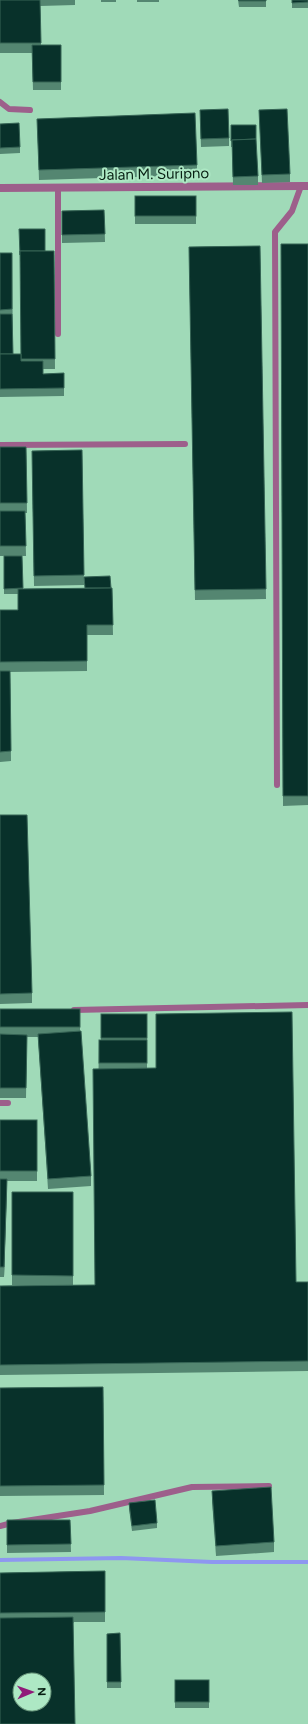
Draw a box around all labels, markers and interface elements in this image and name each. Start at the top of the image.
street label: Jalan M. Suripno [99,164,209,184]
north arrow [12,1672,52,1712]
text: N [35,1687,48,1696]

